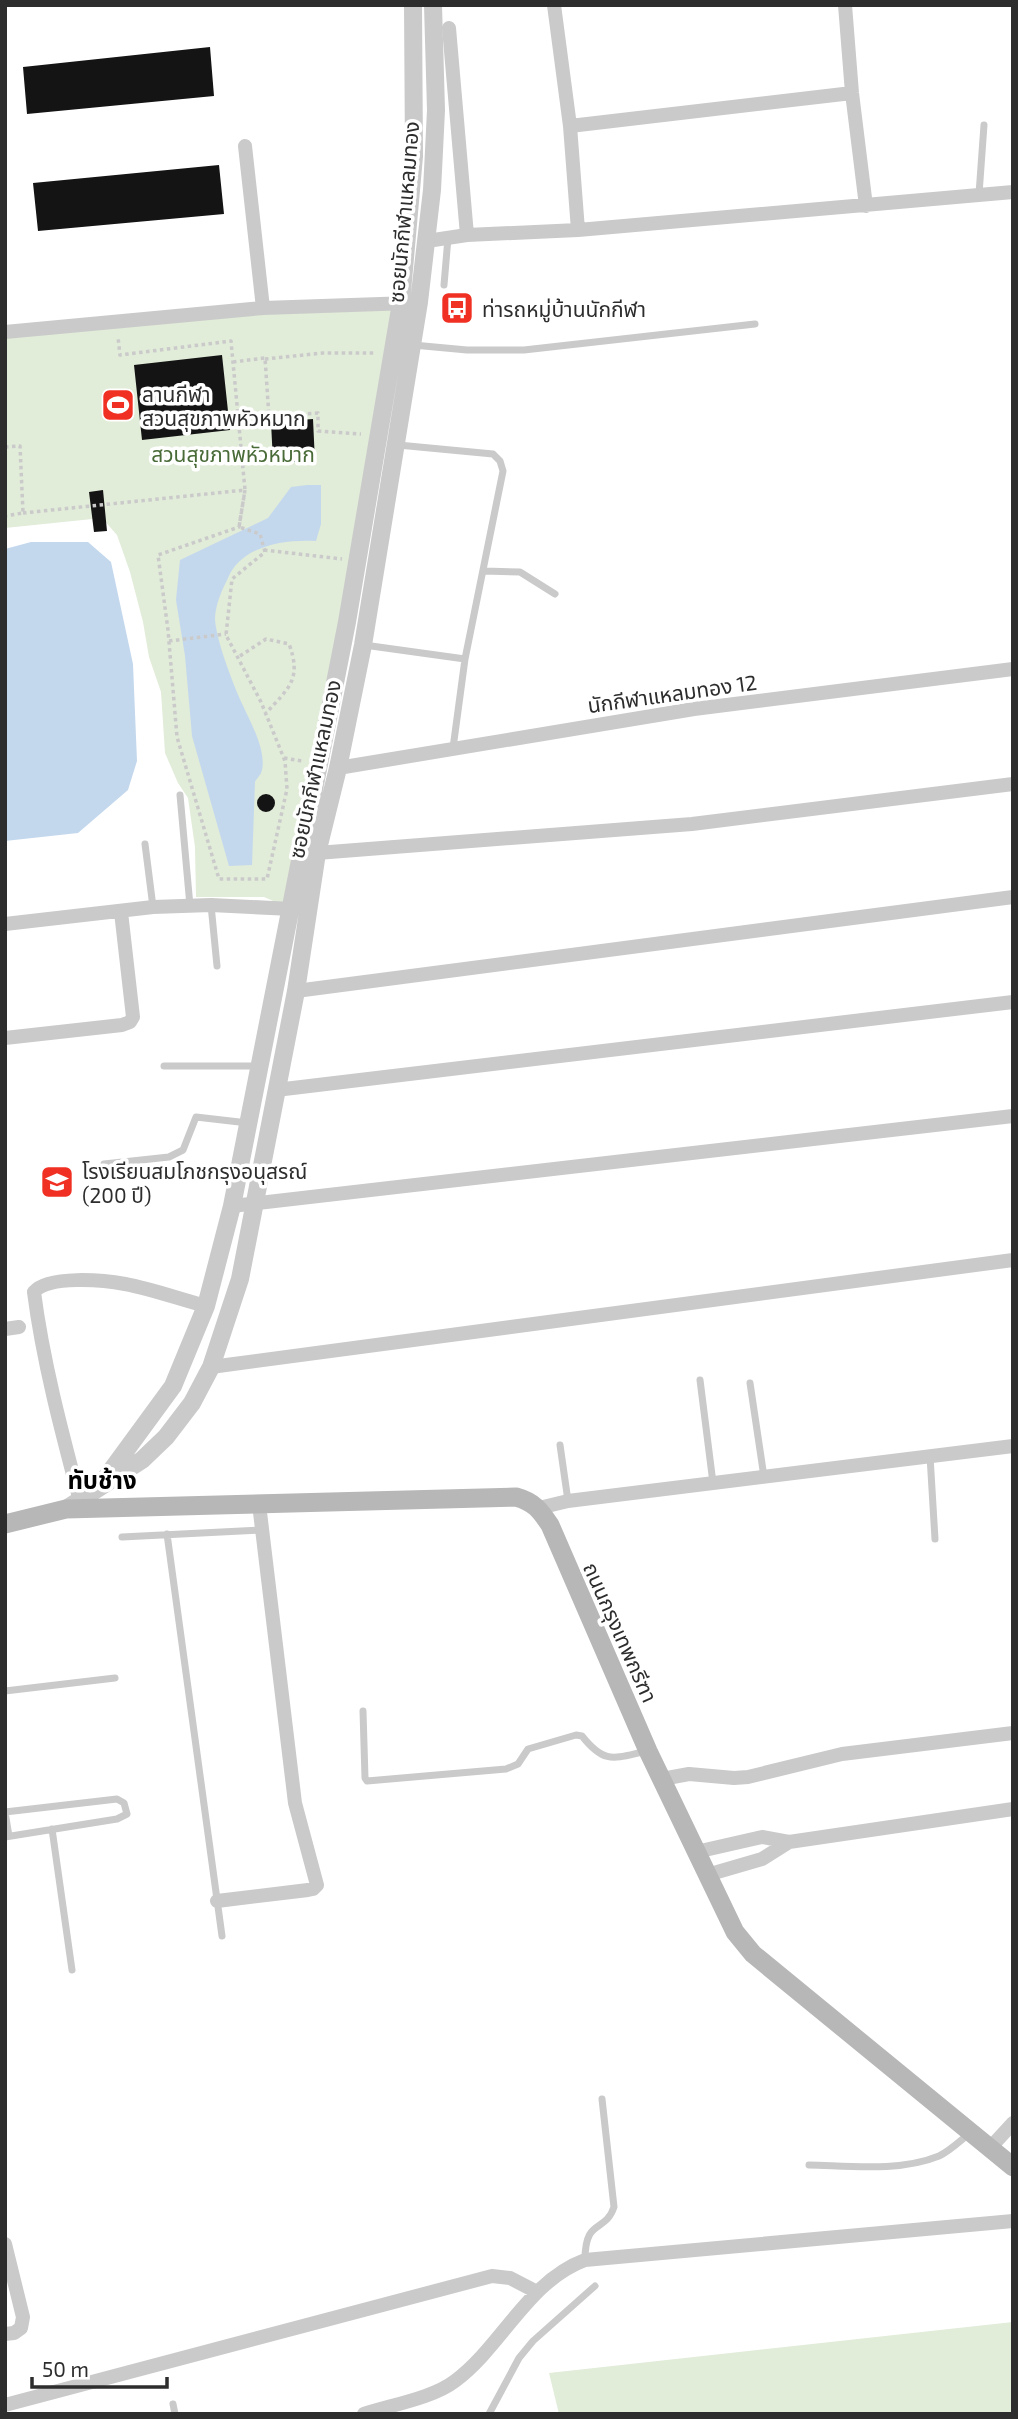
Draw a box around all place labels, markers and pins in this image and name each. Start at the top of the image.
bus stop icon: ท่ารถหมู่บ้านนักกีฬา [438,289,476,327]
place label: ท่ารถหมู่บ้านนักกีฬา [482,296,646,323]
place label: ลานกีฬา สวนสุขภาพหัวหมาก [142,381,306,432]
sports icon: ลานกีฬา สวนสุขภาพหัวหมาก [99,386,137,424]
place label: โรงเรียนสมโภชกรุงอนุสรณ์ (200 ปี) [82,1158,307,1207]
school or university icon: โรงเรียนสมโภชกรุงอนุสรณ์ (200 ปี) [38,1163,76,1201]

